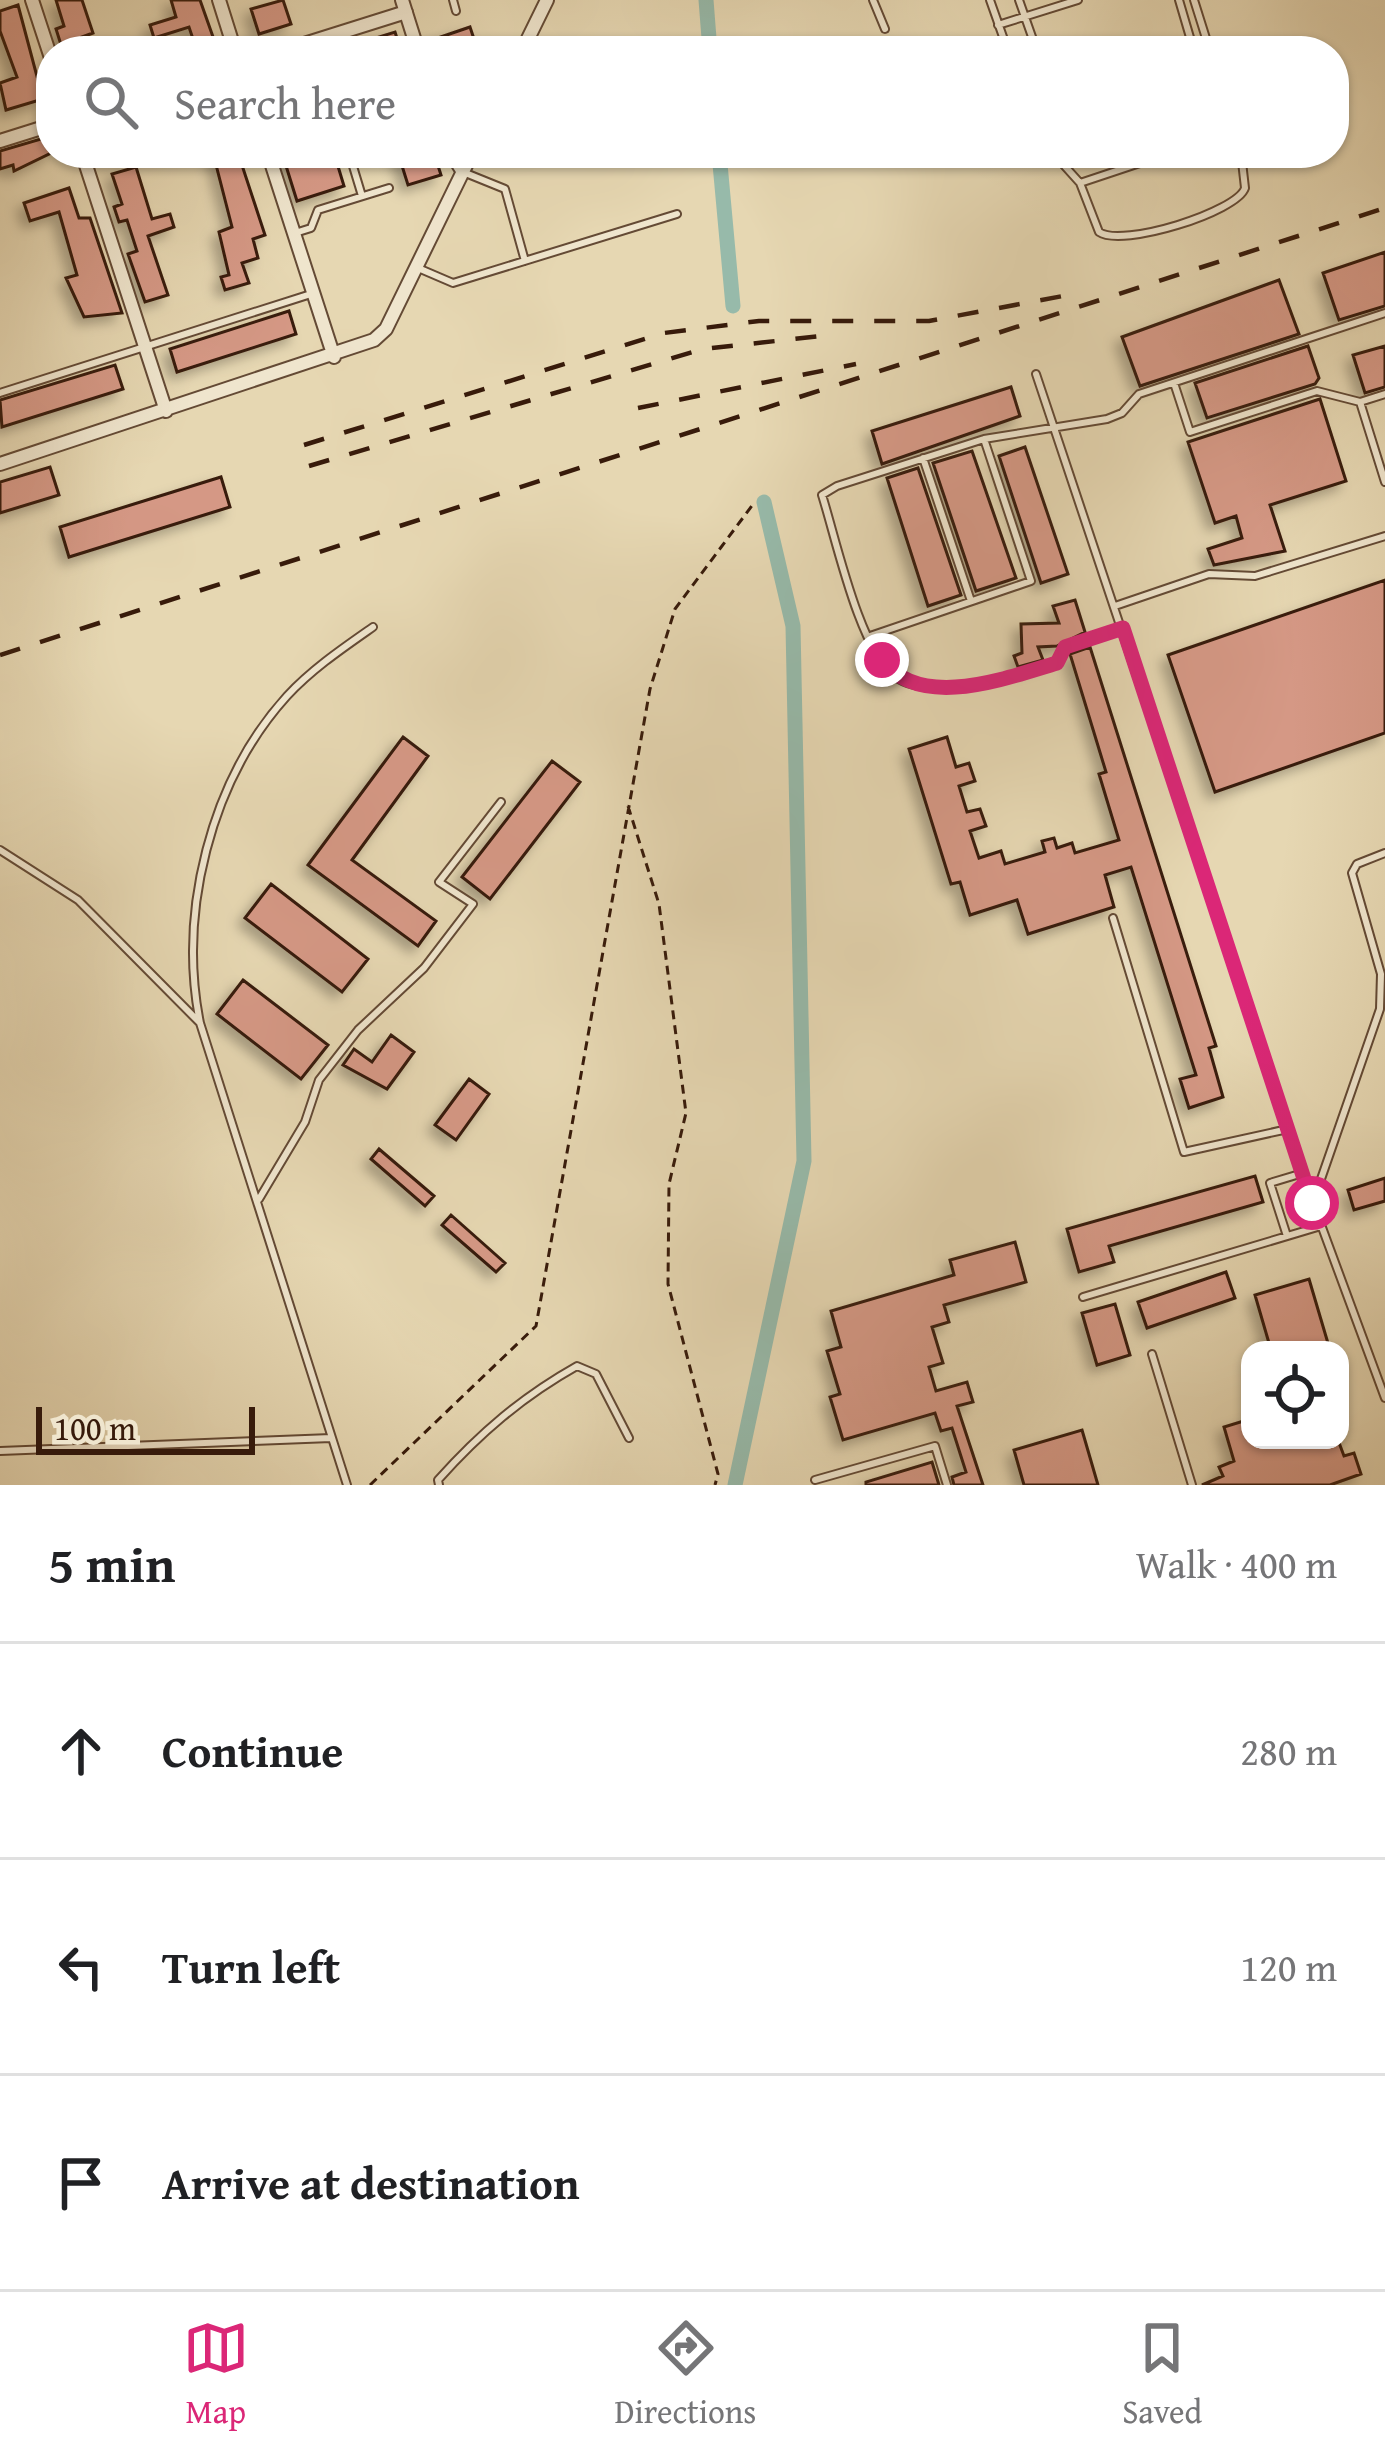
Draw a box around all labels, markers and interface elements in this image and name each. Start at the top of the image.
search box [36,36,1349,168]
icon: search [78,69,144,135]
text: Search here [174,70,396,135]
route end [855,633,909,687]
route start [1285,1176,1339,1230]
map controls [1241,1341,1349,1449]
button: locate [1241,1341,1349,1449]
scale bar [36,1401,255,1454]
text: 100 m [54,1404,136,1452]
text: 5 min [48,1526,175,1601]
text: Walk · 400 m [1136,1535,1337,1592]
icon: ahead [48,1718,114,1784]
text: Continue [162,1718,343,1783]
text: 280 m [1240,1722,1337,1779]
icon: left [48,1934,114,2000]
text: Turn left [162,1934,340,1999]
text: 120 m [1240,1938,1337,1995]
icon: arrive [48,2150,114,2216]
text: Arrive at destination [162,2150,580,2215]
tab: Map [183,2315,249,2435]
tab: Directions [615,2315,756,2435]
tab: Saved [1122,2315,1202,2435]

